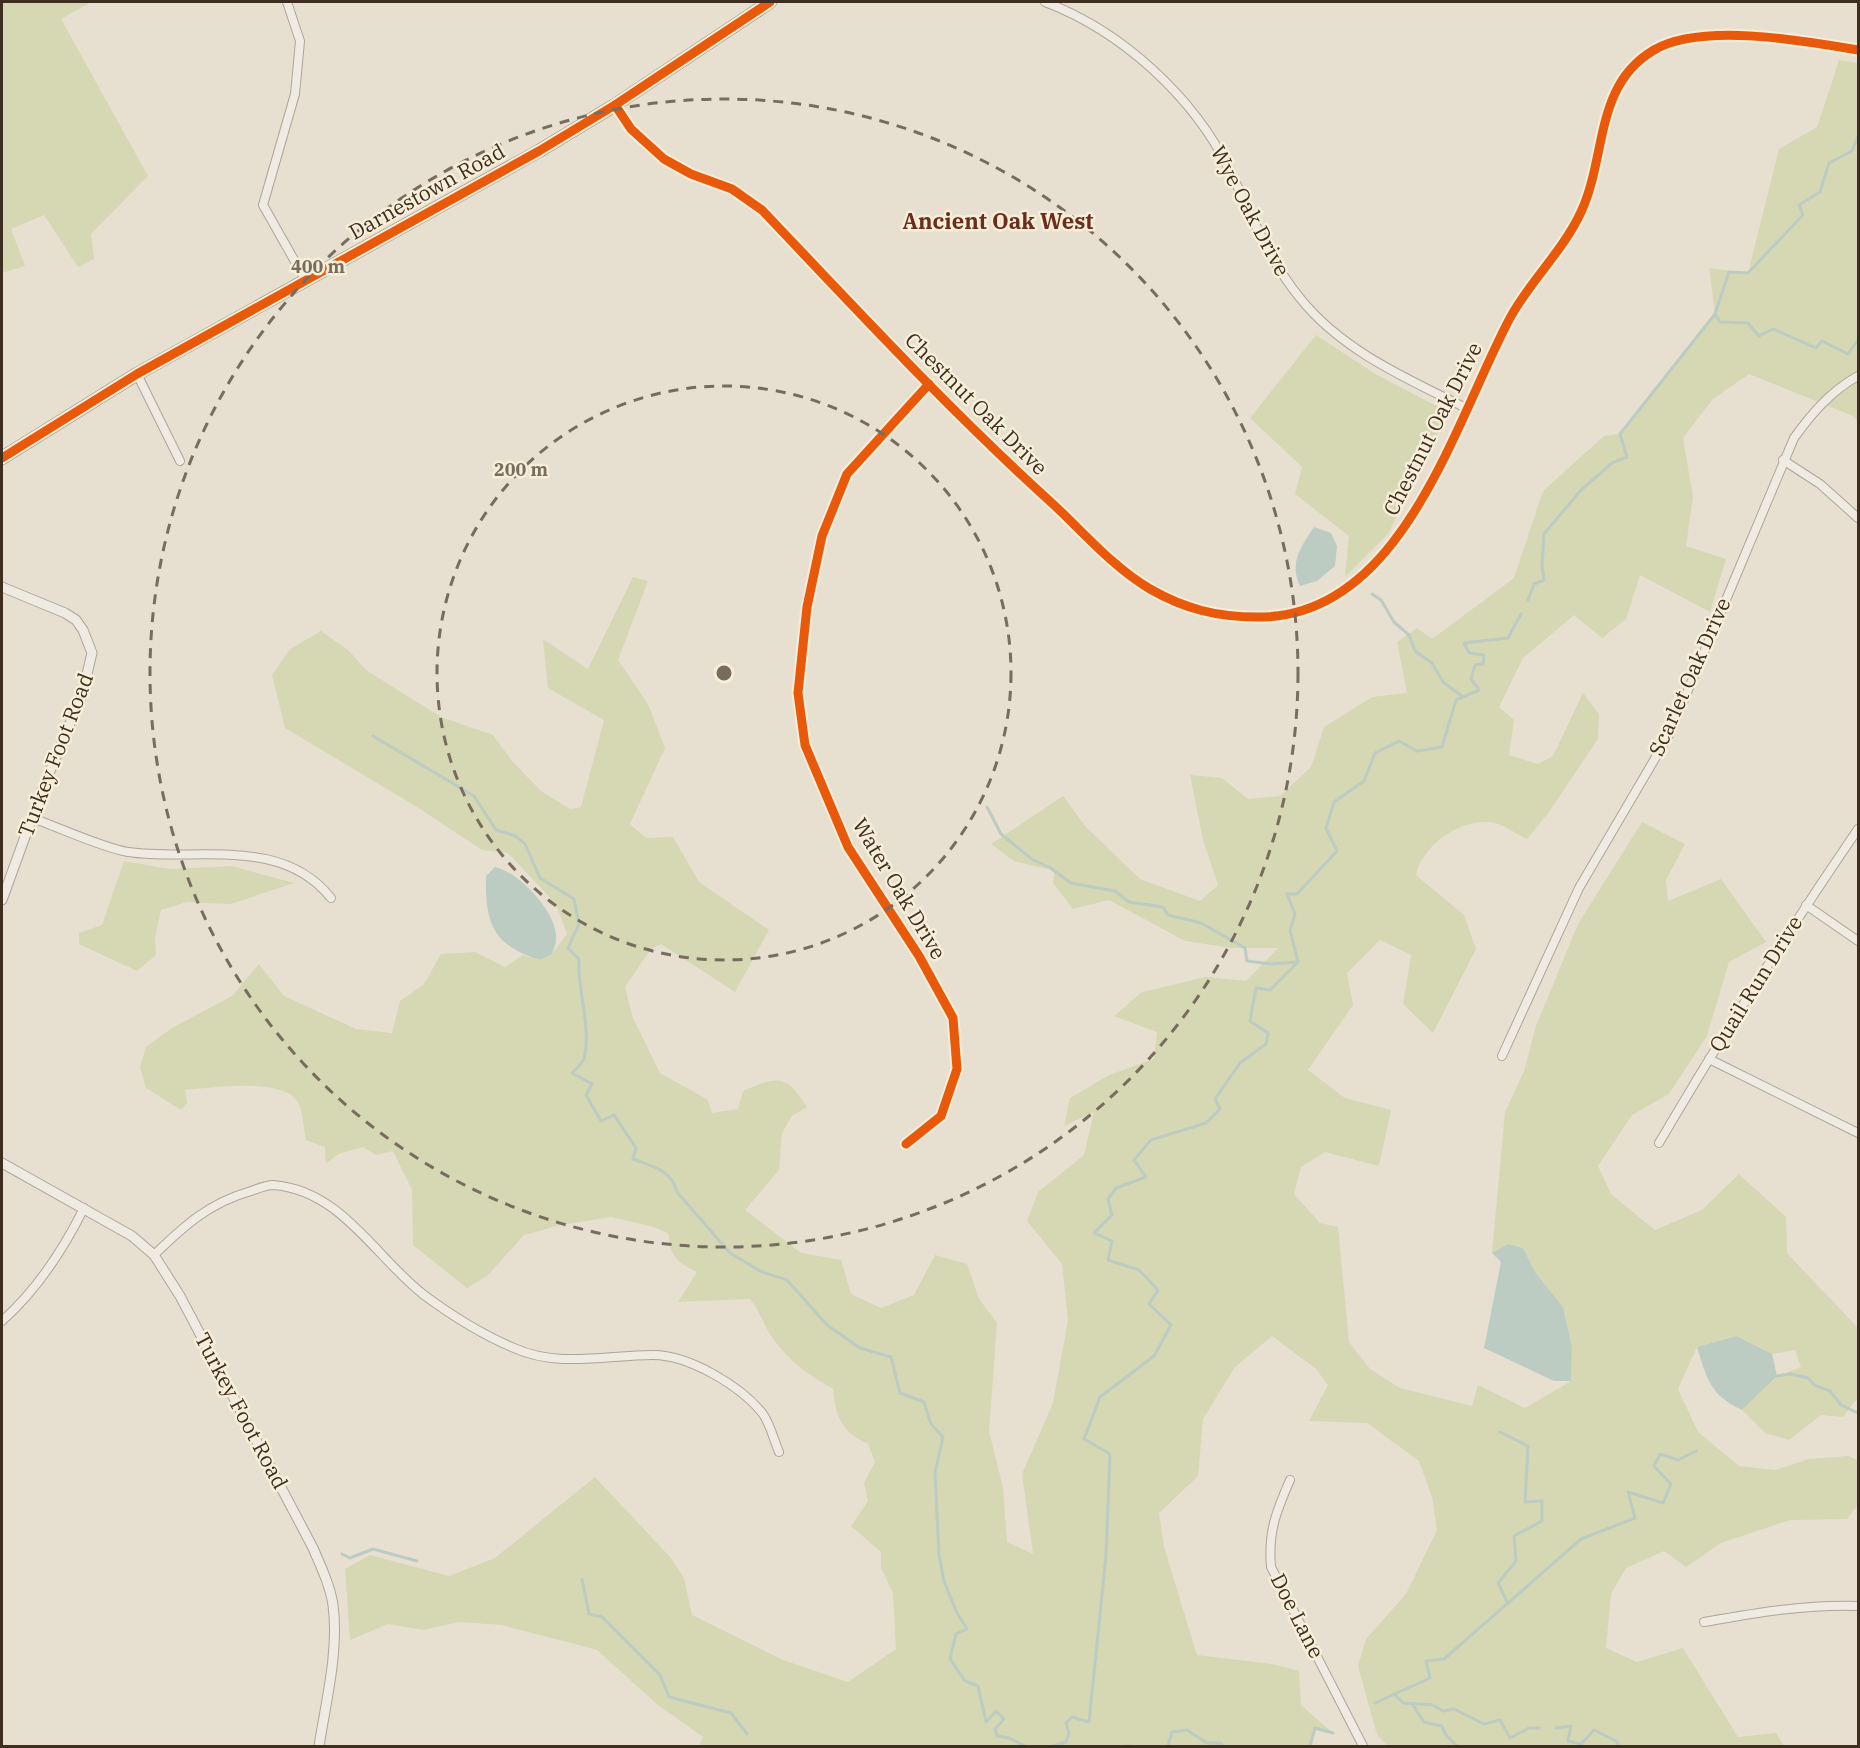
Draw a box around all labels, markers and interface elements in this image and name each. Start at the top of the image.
street label: Darnestown Road [344,137,510,246]
street label: Wye Oak Drive [1205,140,1297,281]
district label: Ancient Oak West [903,206,1093,235]
text: 400 m [291,255,346,278]
street label: Chestnut Oak Drive [899,326,1054,481]
street label: Chestnut Oak Drive [1376,337,1488,520]
text: 200 m [494,458,549,481]
street label: Scarlet Oak Drive [1642,593,1737,760]
centre of rings [714,663,734,683]
street label: Turkey Foot Road [11,669,99,841]
street label: Water Oak Drive [847,813,953,964]
street label: Quail Run Drive [1702,910,1808,1057]
street label: Turkey Foot Road [189,1327,295,1494]
street label: Doe Lane [1265,1568,1331,1663]

